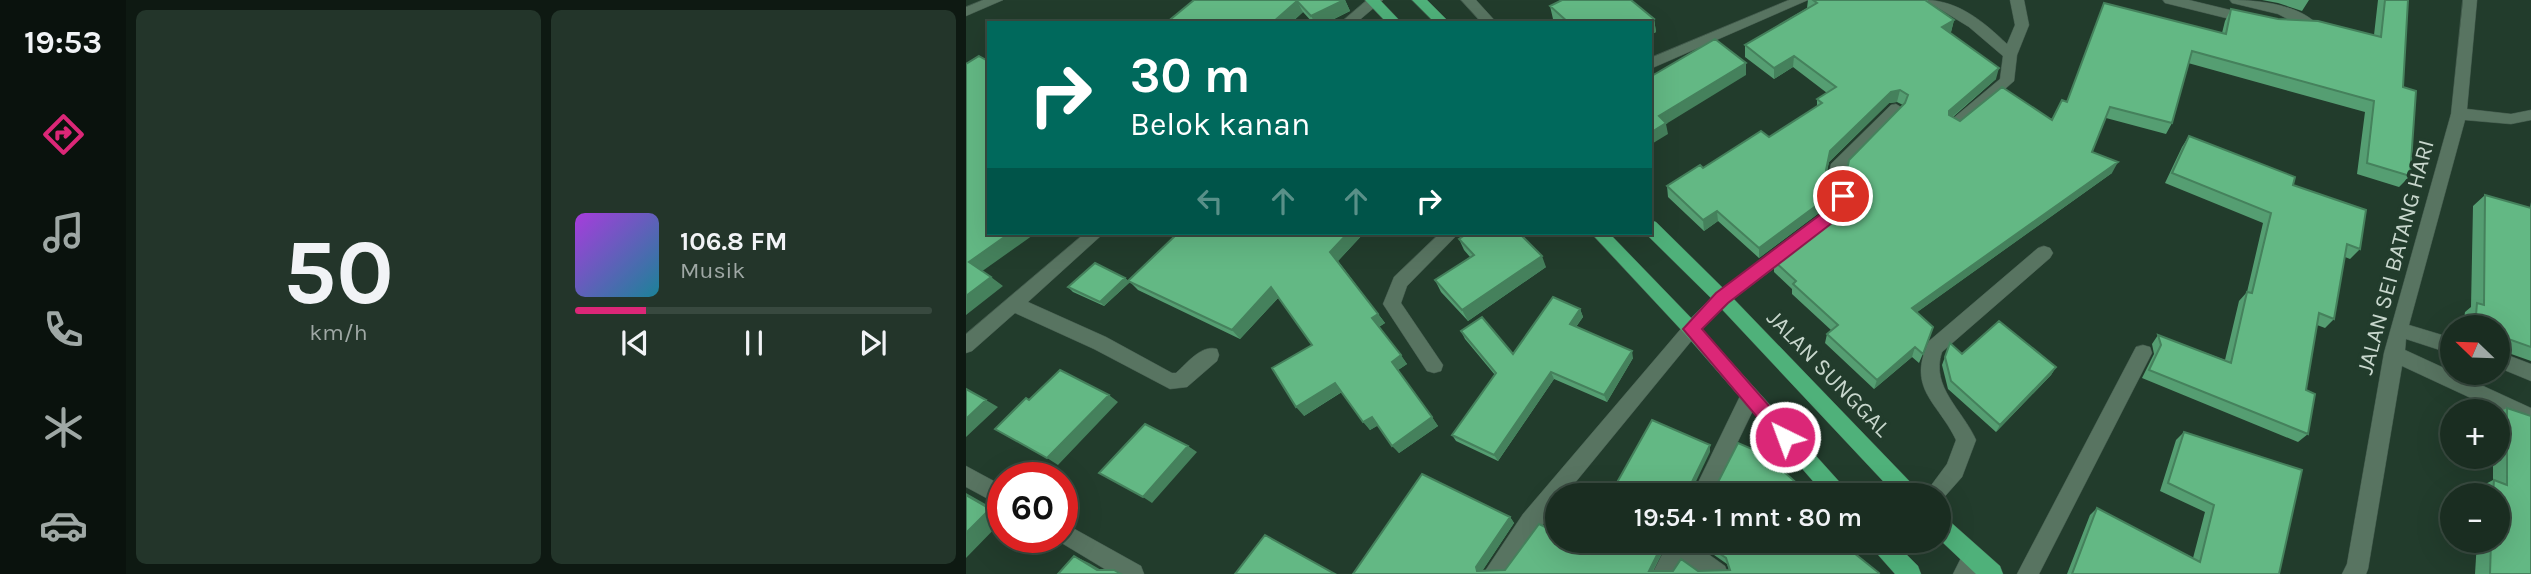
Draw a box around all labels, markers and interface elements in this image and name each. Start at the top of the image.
text: 19:53 [24,24,102,61]
text: 30 m [1130,47,1250,104]
icon: right [1015,49,1106,140]
text: Belok kanan [1130,106,1310,143]
icon: directions [39,110,88,159]
street label: JALAN SEI BATANG HARI [2351,137,2440,377]
pin [1813,166,1873,226]
icon: arrive [1824,177,1862,215]
icon: left [1191,182,1229,220]
icon: ahead [1264,182,1302,220]
icon: ahead [1337,182,1375,220]
icon: right [1410,182,1448,220]
icon: music [39,208,88,257]
text: 50 [283,220,394,326]
text: 106.8 FM [680,226,787,257]
text: Musik [680,257,745,284]
street label: JALAN SUNGGAL [1761,304,1896,443]
icon: phone [39,305,88,354]
north arrow [2440,315,2510,385]
map controls [2440,315,2510,553]
text: km/h [309,319,368,346]
icon: previous [616,324,654,362]
icon: pause [735,324,773,362]
icon: next [854,324,892,362]
button: + [2440,399,2510,469]
position arrow [1748,400,1822,474]
icon: climate [39,403,88,452]
speed limit sign: 60 [987,462,1078,553]
button: − [2440,483,2510,553]
icon: car [39,501,88,550]
text: 19:54 · 1 mnt · 80 m [1634,502,1862,533]

